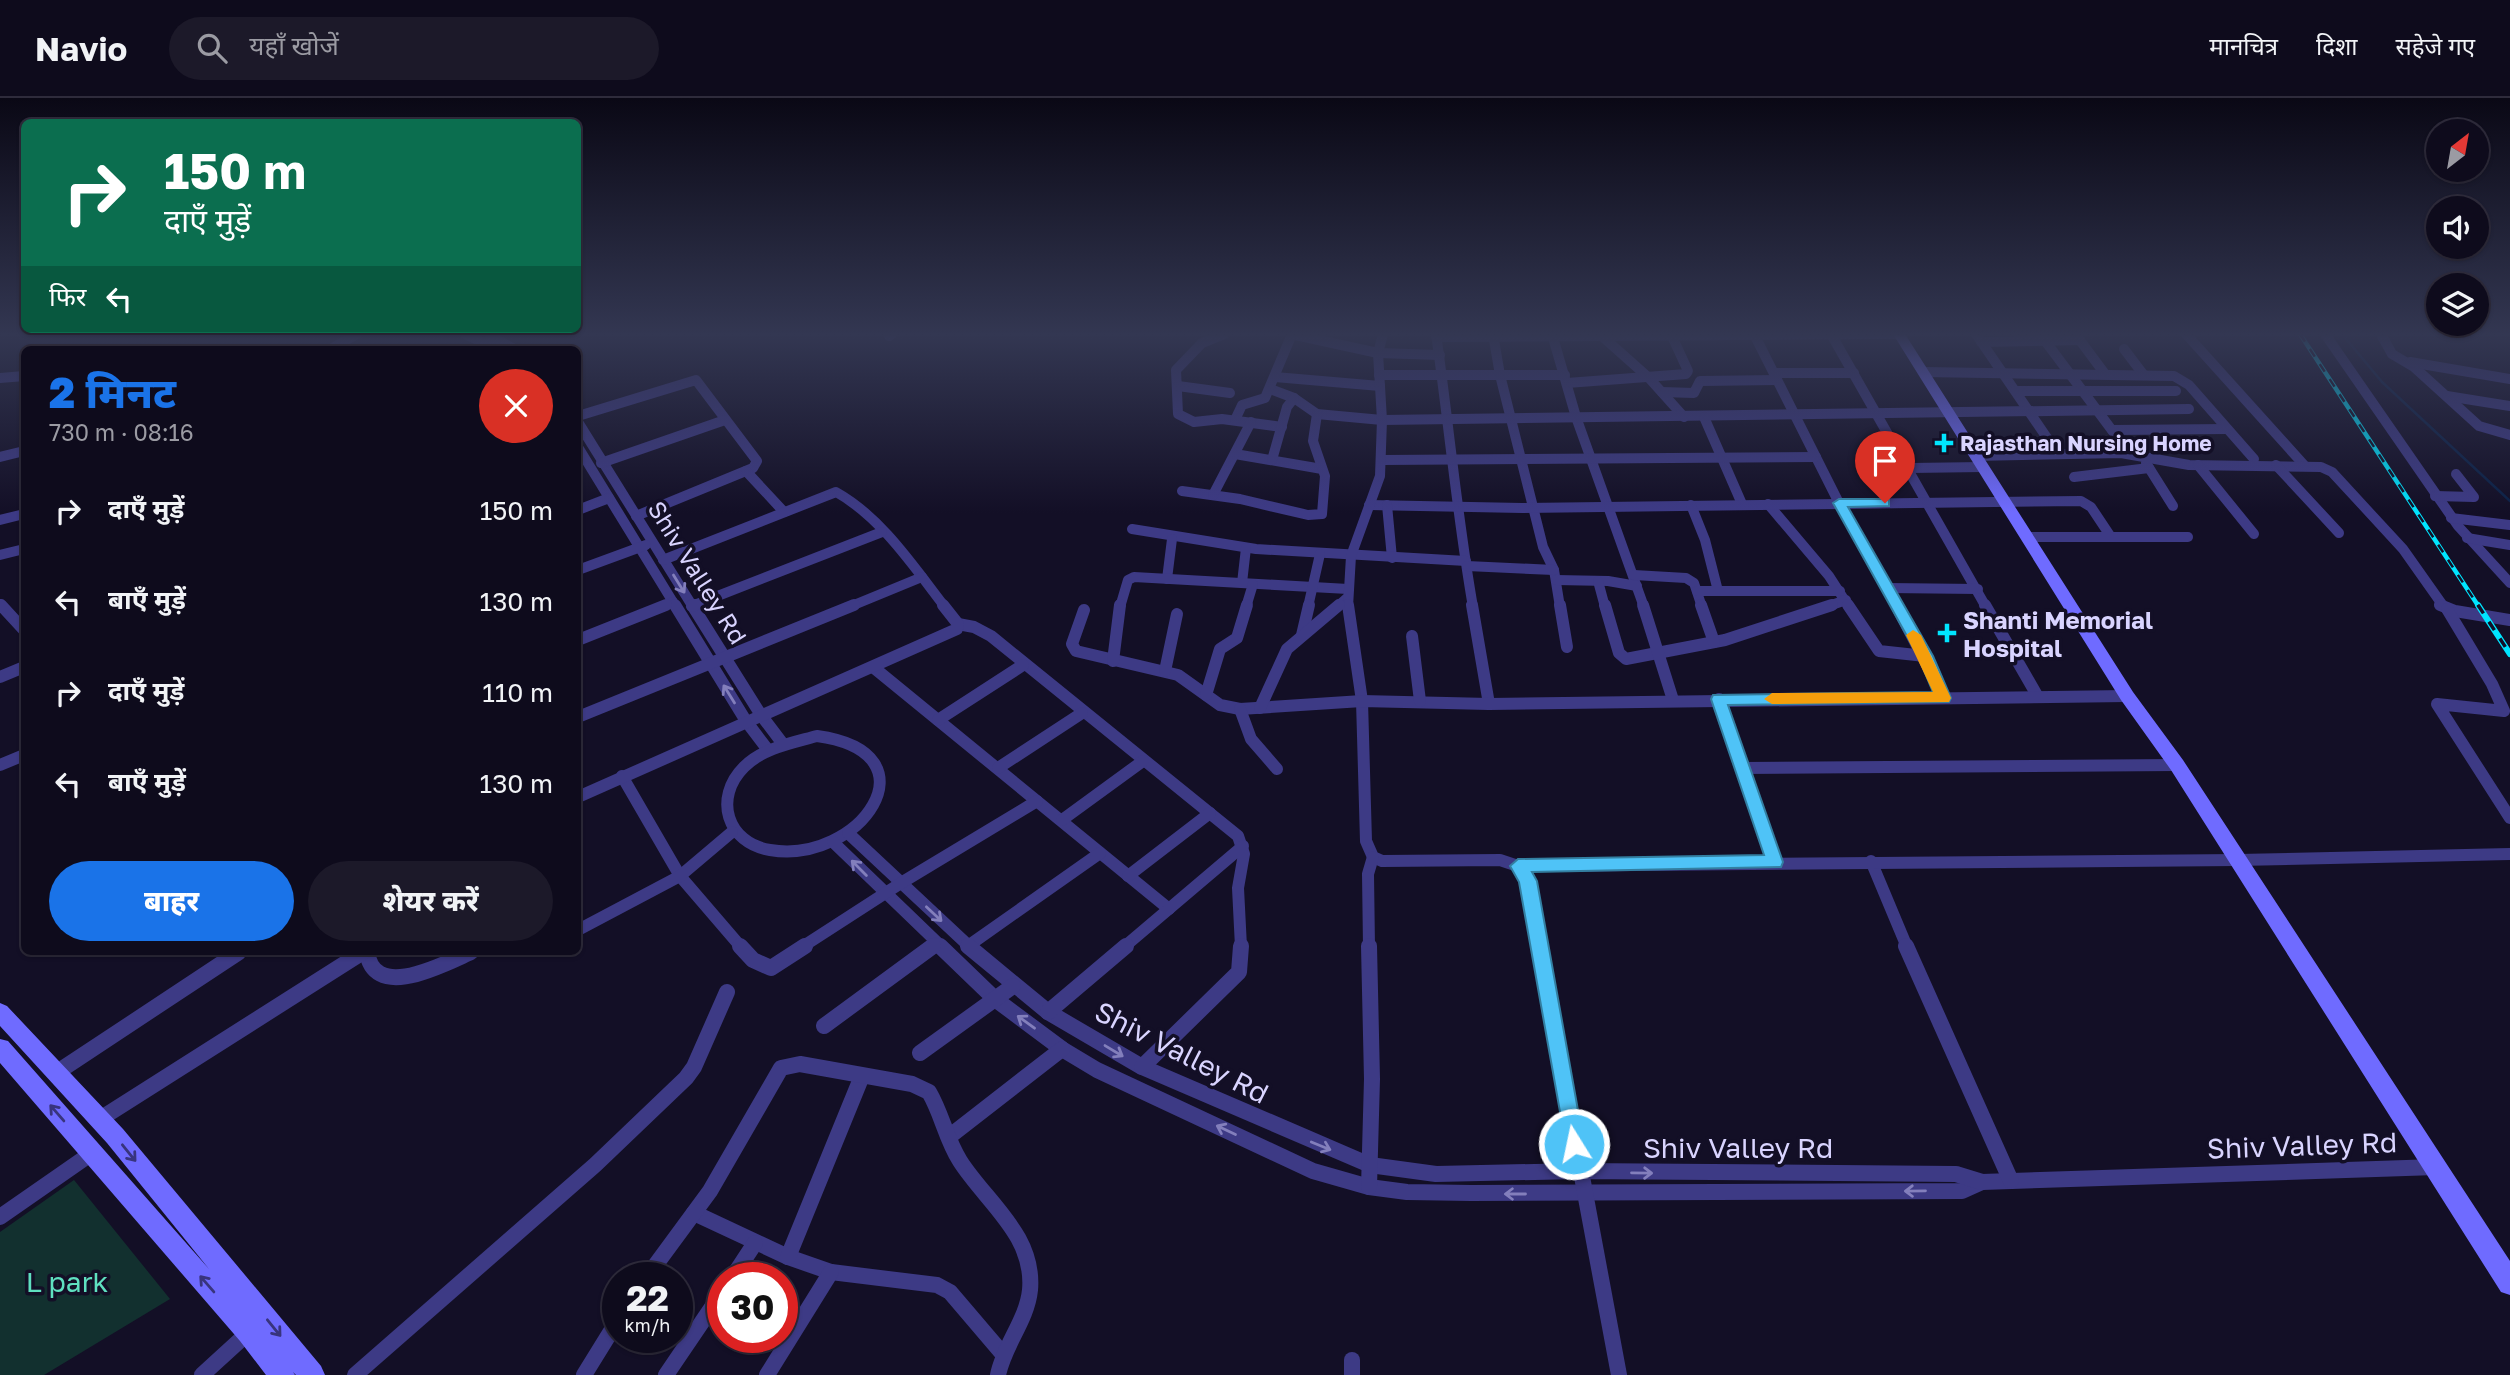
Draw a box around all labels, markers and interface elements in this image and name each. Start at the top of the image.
search box [169,17,659,80]
text: Navio [35,29,127,68]
icon: search [193,29,231,67]
text: यहाँ खोजें [249,30,339,61]
text: मानचित्र [2209,31,2278,60]
text: दिशा [2316,31,2357,60]
text: सहेजे गए [2395,31,2475,60]
north arrow [2426,119,2488,182]
map controls [2426,119,2489,336]
text: 150 m [164,141,306,200]
icon: right [49,147,140,238]
button: sound [2426,196,2489,259]
text: दाएँ मुड़ें [164,201,251,239]
button: layers [2426,273,2489,336]
icon: left [100,280,138,318]
text: फिर [49,281,86,312]
text: 2 मिनट [49,367,176,417]
button: close [479,369,553,443]
text: 730 m · 08:16 [49,418,194,446]
place label: Rajasthan Nursing Home [1960,430,2212,456]
pin [1855,431,1915,503]
marker: Rajasthan Nursing Home [1934,433,1954,453]
icon: arrive [1866,442,1904,480]
icon: right [49,492,87,530]
text: दाएँ मुड़ें [108,493,184,524]
text: 150 m [480,495,553,526]
street label: Shiv Valley Rd [643,495,753,649]
one-way arrow [671,574,686,593]
icon: left [49,583,87,621]
text: बाएँ मुड़ें [108,584,186,615]
text: 130 m [480,586,553,617]
place label: Shanti Memorial Hospital [1963,605,2153,662]
marker: Shanti Memorial Hospital [1937,623,1957,643]
icon: right [49,674,87,712]
text: दाएँ मुड़ें [108,675,184,706]
text: 110 m [482,677,553,708]
one-way arrow [722,684,736,704]
icon: left [49,765,87,803]
text: बाएँ मुड़ें [108,766,186,797]
text: 130 m [480,768,553,799]
one-way arrow [851,860,868,877]
button: बाहर [49,861,294,941]
button: शेयर करें [308,861,553,941]
one-way arrow [925,905,942,922]
street label: Shiv Valley Rd [1090,994,1274,1110]
one-way arrow [1017,1015,1036,1030]
one-way arrow [1104,1044,1124,1058]
one-way arrow [49,1105,65,1123]
position arrow [1537,1107,1611,1181]
one-way arrow [1216,1123,1237,1136]
street label: Shiv Valley Rd [2206,1125,2398,1165]
street label: Shiv Valley Rd [1643,1131,1833,1164]
one-way arrow [1309,1140,1331,1153]
one-way arrow [121,1143,137,1161]
one-way arrow [1630,1166,1653,1179]
one-way arrow [1904,1184,1927,1198]
one-way arrow [1504,1187,1527,1201]
speed limit sign: 30 [707,1262,798,1353]
park label: L park [26,1265,109,1298]
one-way arrow [199,1276,215,1294]
text: 22 [626,1277,669,1319]
text: km/h [625,1314,670,1336]
one-way arrow [266,1319,281,1337]

